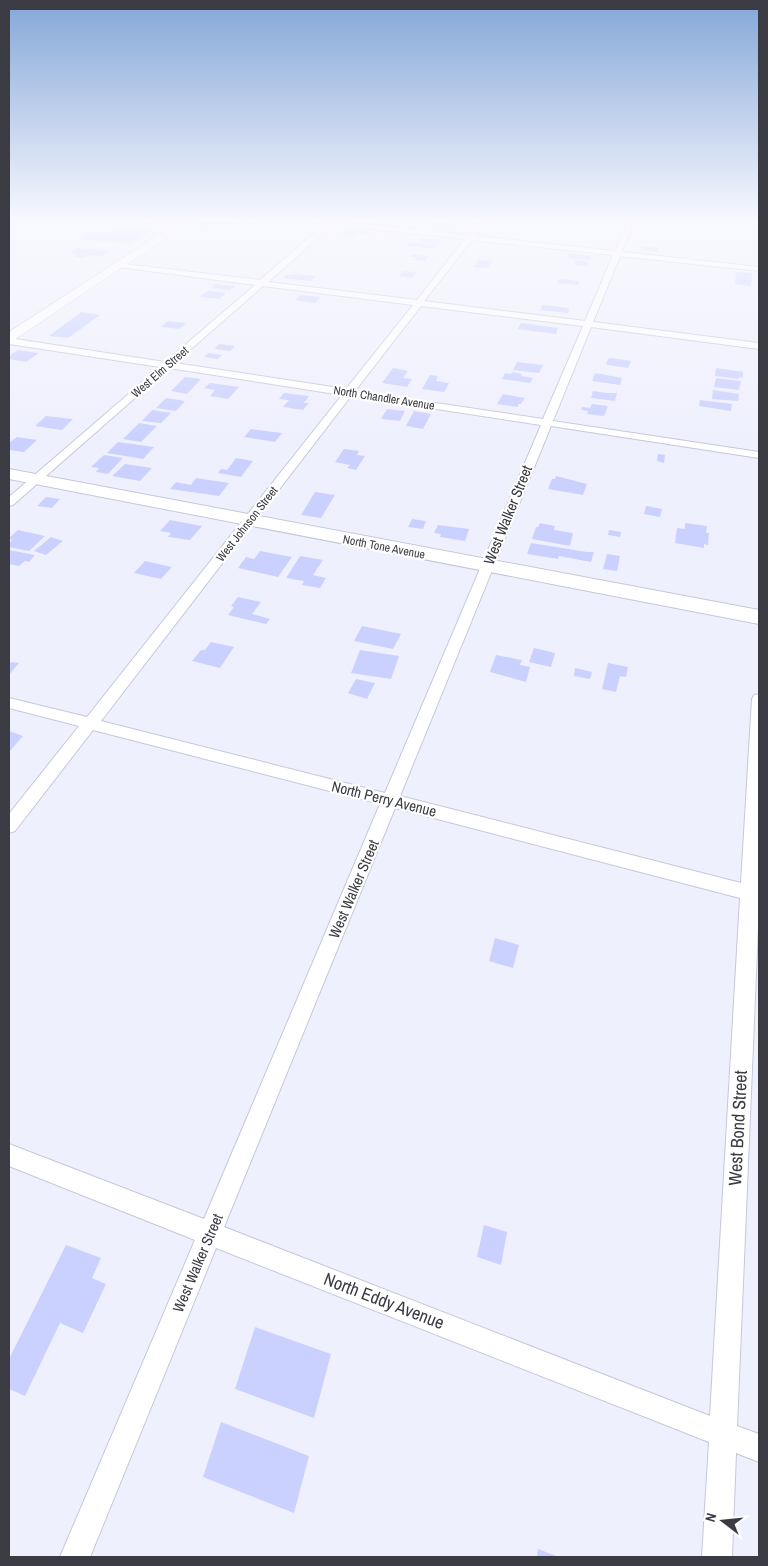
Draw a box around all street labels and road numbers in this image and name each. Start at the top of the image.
street label: West Elm Street [128,343,192,401]
street label: North Chandler Avenue [332,382,436,414]
street label: West Walker Street [478,462,537,568]
street label: West Johnson Street [213,483,282,565]
street label: North Tone Avenue [342,531,426,563]
street label: North Perry Avenue [330,775,439,822]
street label: West Walker Street [323,836,384,941]
street label: West Bond Street [722,1070,753,1186]
street label: West Walker Street [167,1210,228,1315]
street label: North Eddy Avenue [320,1266,448,1335]

